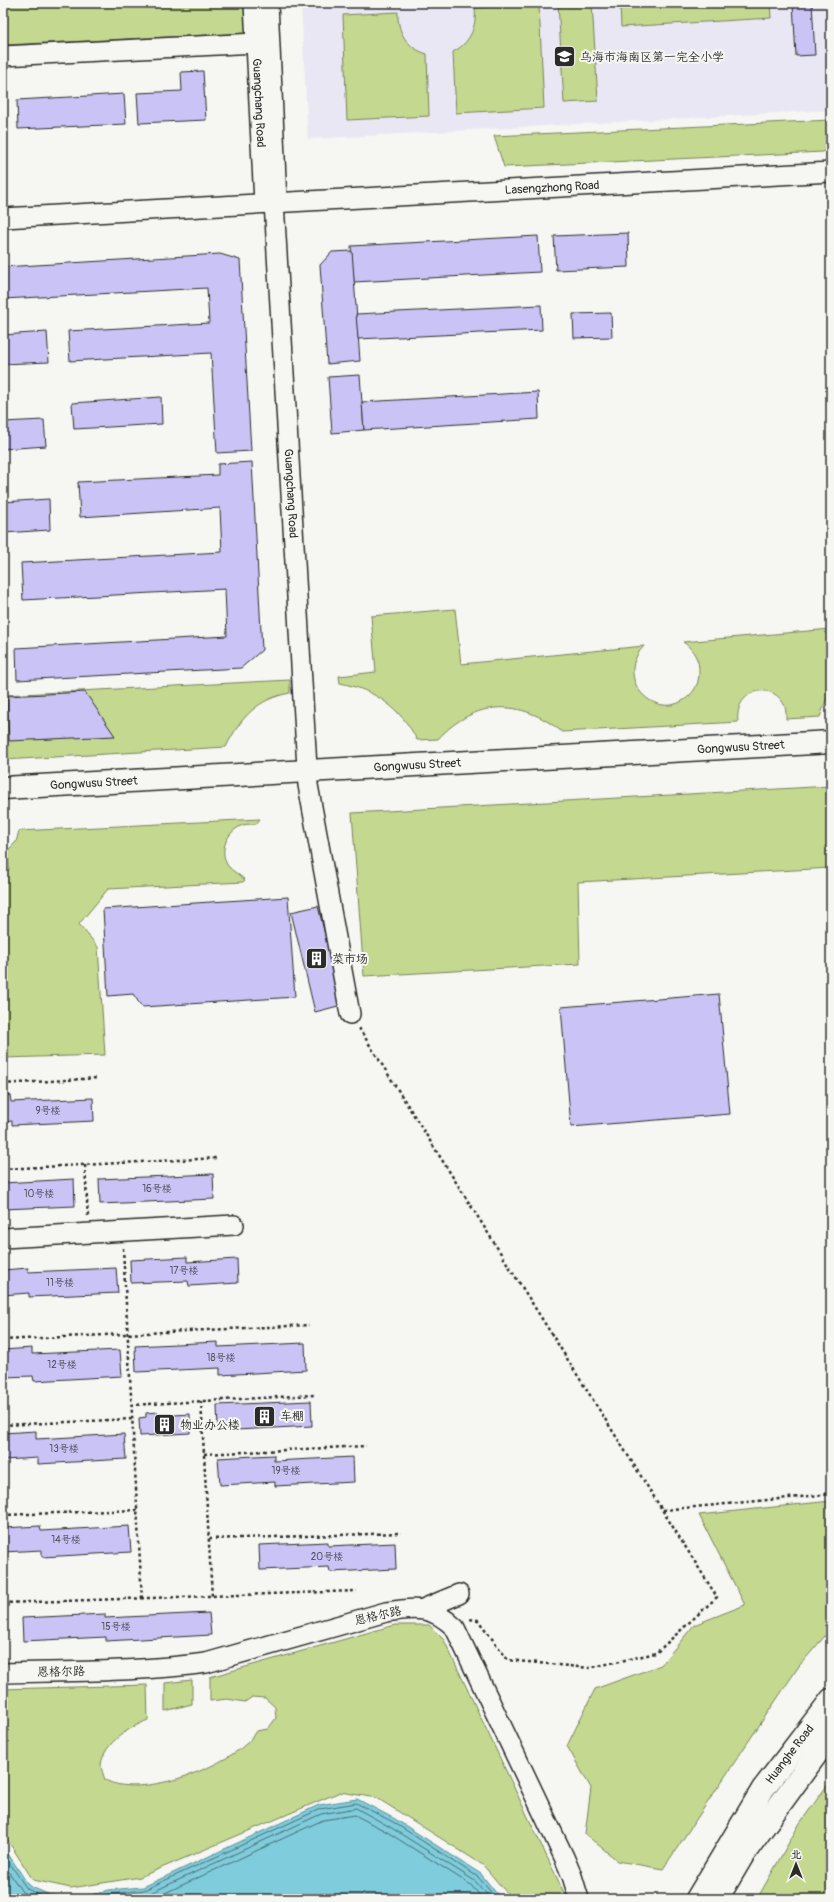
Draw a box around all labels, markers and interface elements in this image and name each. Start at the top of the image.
school or university icon: 乌海市海南区第一完全小学 [552,44,578,70]
place label: 乌海市海南区第一完全小学 [580,50,724,65]
street label: Guangchang Road [249,58,269,148]
street label: Lasengzhong Road [504,177,600,198]
street label: Guangchang Road [281,448,301,539]
street label: Gongwusu Street [697,737,785,757]
street label: Gongwusu Street [373,755,462,775]
street label: Gongwusu Street [50,773,138,793]
building icon: 菜市场 [304,946,330,972]
place label: 菜市场 [332,952,368,967]
house number: 9号楼 [35,1105,61,1117]
house number: 16号楼 [142,1183,172,1195]
house number: 10号楼 [24,1188,54,1200]
house number: 17号楼 [169,1265,199,1277]
house number: 11号楼 [46,1277,74,1289]
house number: 18号楼 [207,1352,235,1364]
house number: 12号楼 [47,1359,77,1371]
building icon: 车棚 [251,1403,277,1429]
place label: 车棚 [280,1409,304,1424]
building icon: 物业办公楼 [152,1412,178,1438]
place label: 物业办公楼 [180,1418,240,1433]
house number: 13号楼 [49,1443,79,1455]
house number: 19号楼 [271,1465,301,1477]
house number: 14号楼 [51,1534,81,1546]
house number: 20号楼 [311,1551,343,1563]
street label: 恩格尔路 [353,1603,403,1629]
house number: 15号楼 [101,1621,131,1633]
street label: 恩格尔路 [37,1664,85,1680]
street label: Huanghe Road [762,1721,817,1787]
north arrow [776,1844,816,1884]
text: 北 [791,1848,802,1861]

